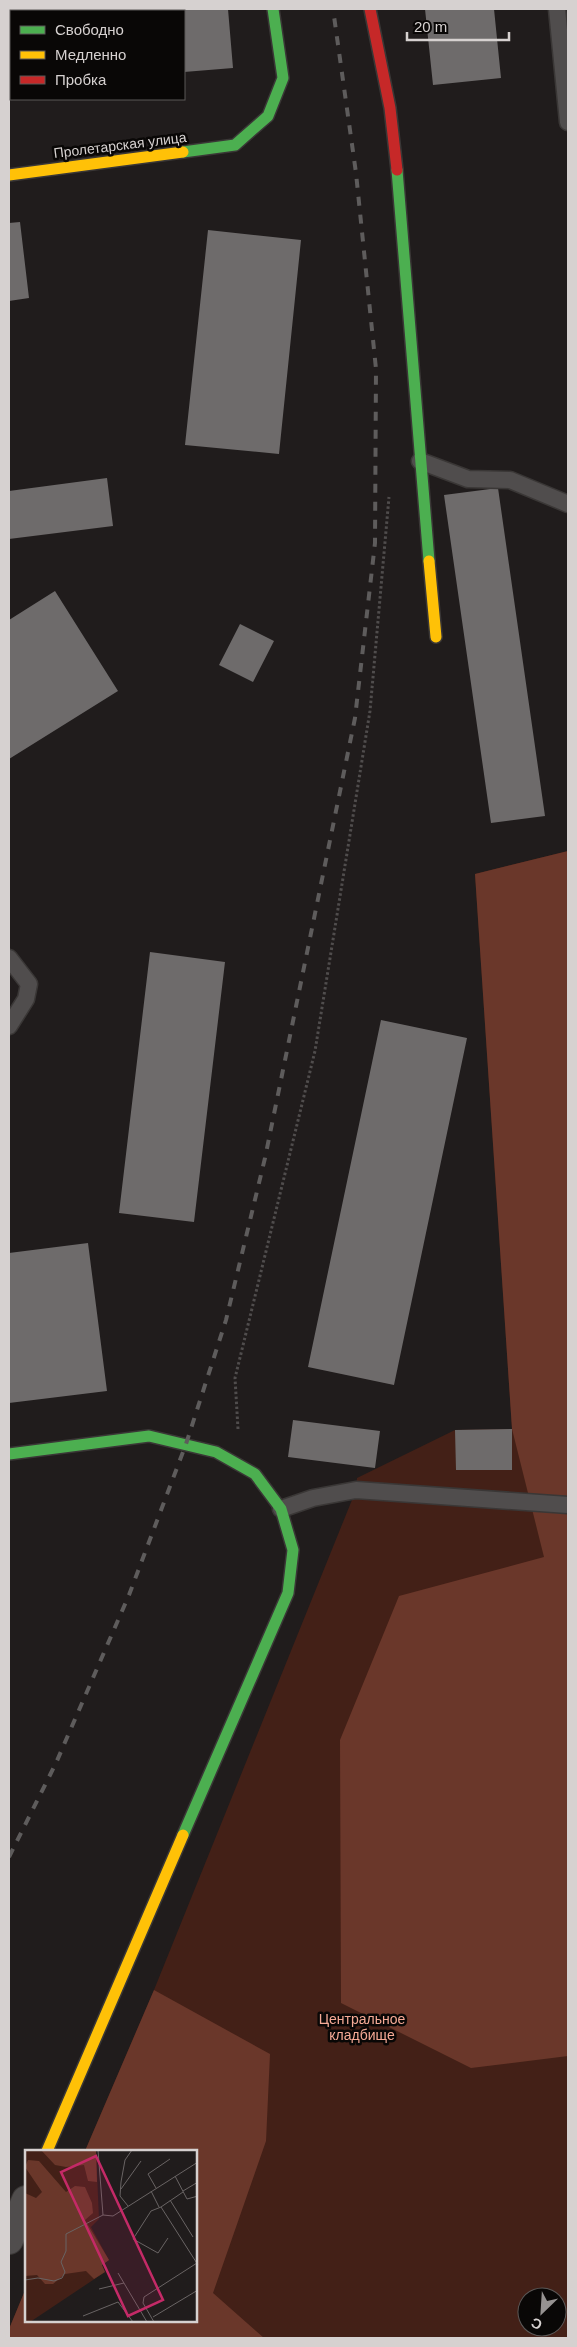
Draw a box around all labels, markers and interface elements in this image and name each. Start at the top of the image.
legend [10,10,185,100]
scale bar [407,10,510,42]
text: 20 m [414,18,447,35]
text: Свободно [55,21,124,38]
text: Медленно [55,46,126,63]
text: Пробка [55,71,107,88]
street label: Пролетарская улица [53,129,188,161]
park label: Центральное кладбище [319,2011,406,2043]
inset map [25,2150,198,2322]
north arrow [517,2287,567,2337]
text: С [529,2314,544,2333]

